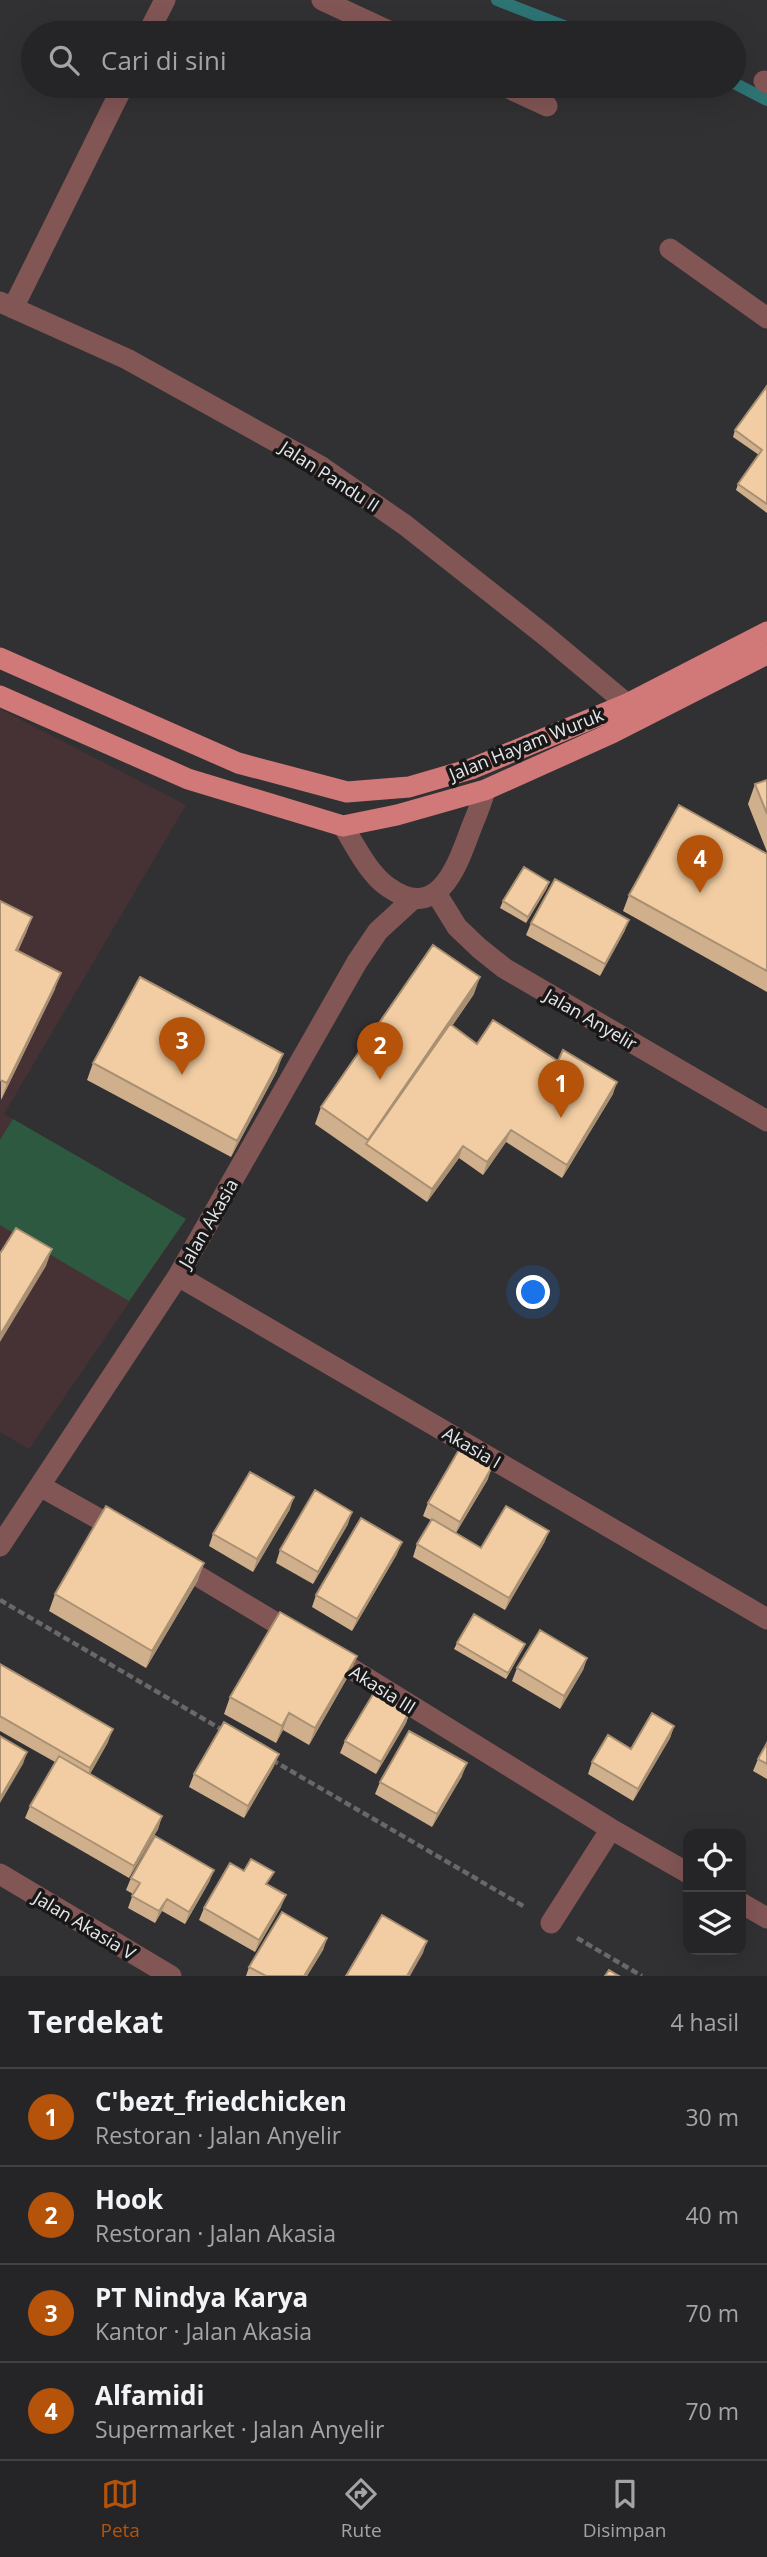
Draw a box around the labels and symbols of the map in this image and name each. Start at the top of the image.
street label: Jalan Pandu II [274,434,384,517]
street label: Jalan Hayam Wuruk [444,702,607,787]
pin: 4 [677,835,723,893]
street label: Jalan Anyelir [539,982,642,1055]
pin: 3 [159,1017,205,1075]
pin: 2 [357,1022,403,1080]
pin: 1 [538,1060,584,1118]
street label: Jalan Akasia [172,1174,243,1274]
your location [516,1275,550,1309]
street label: Akasia I [438,1421,506,1473]
street label: Akasia III [345,1659,421,1719]
street label: Jalan Akasia V [28,1884,140,1965]

